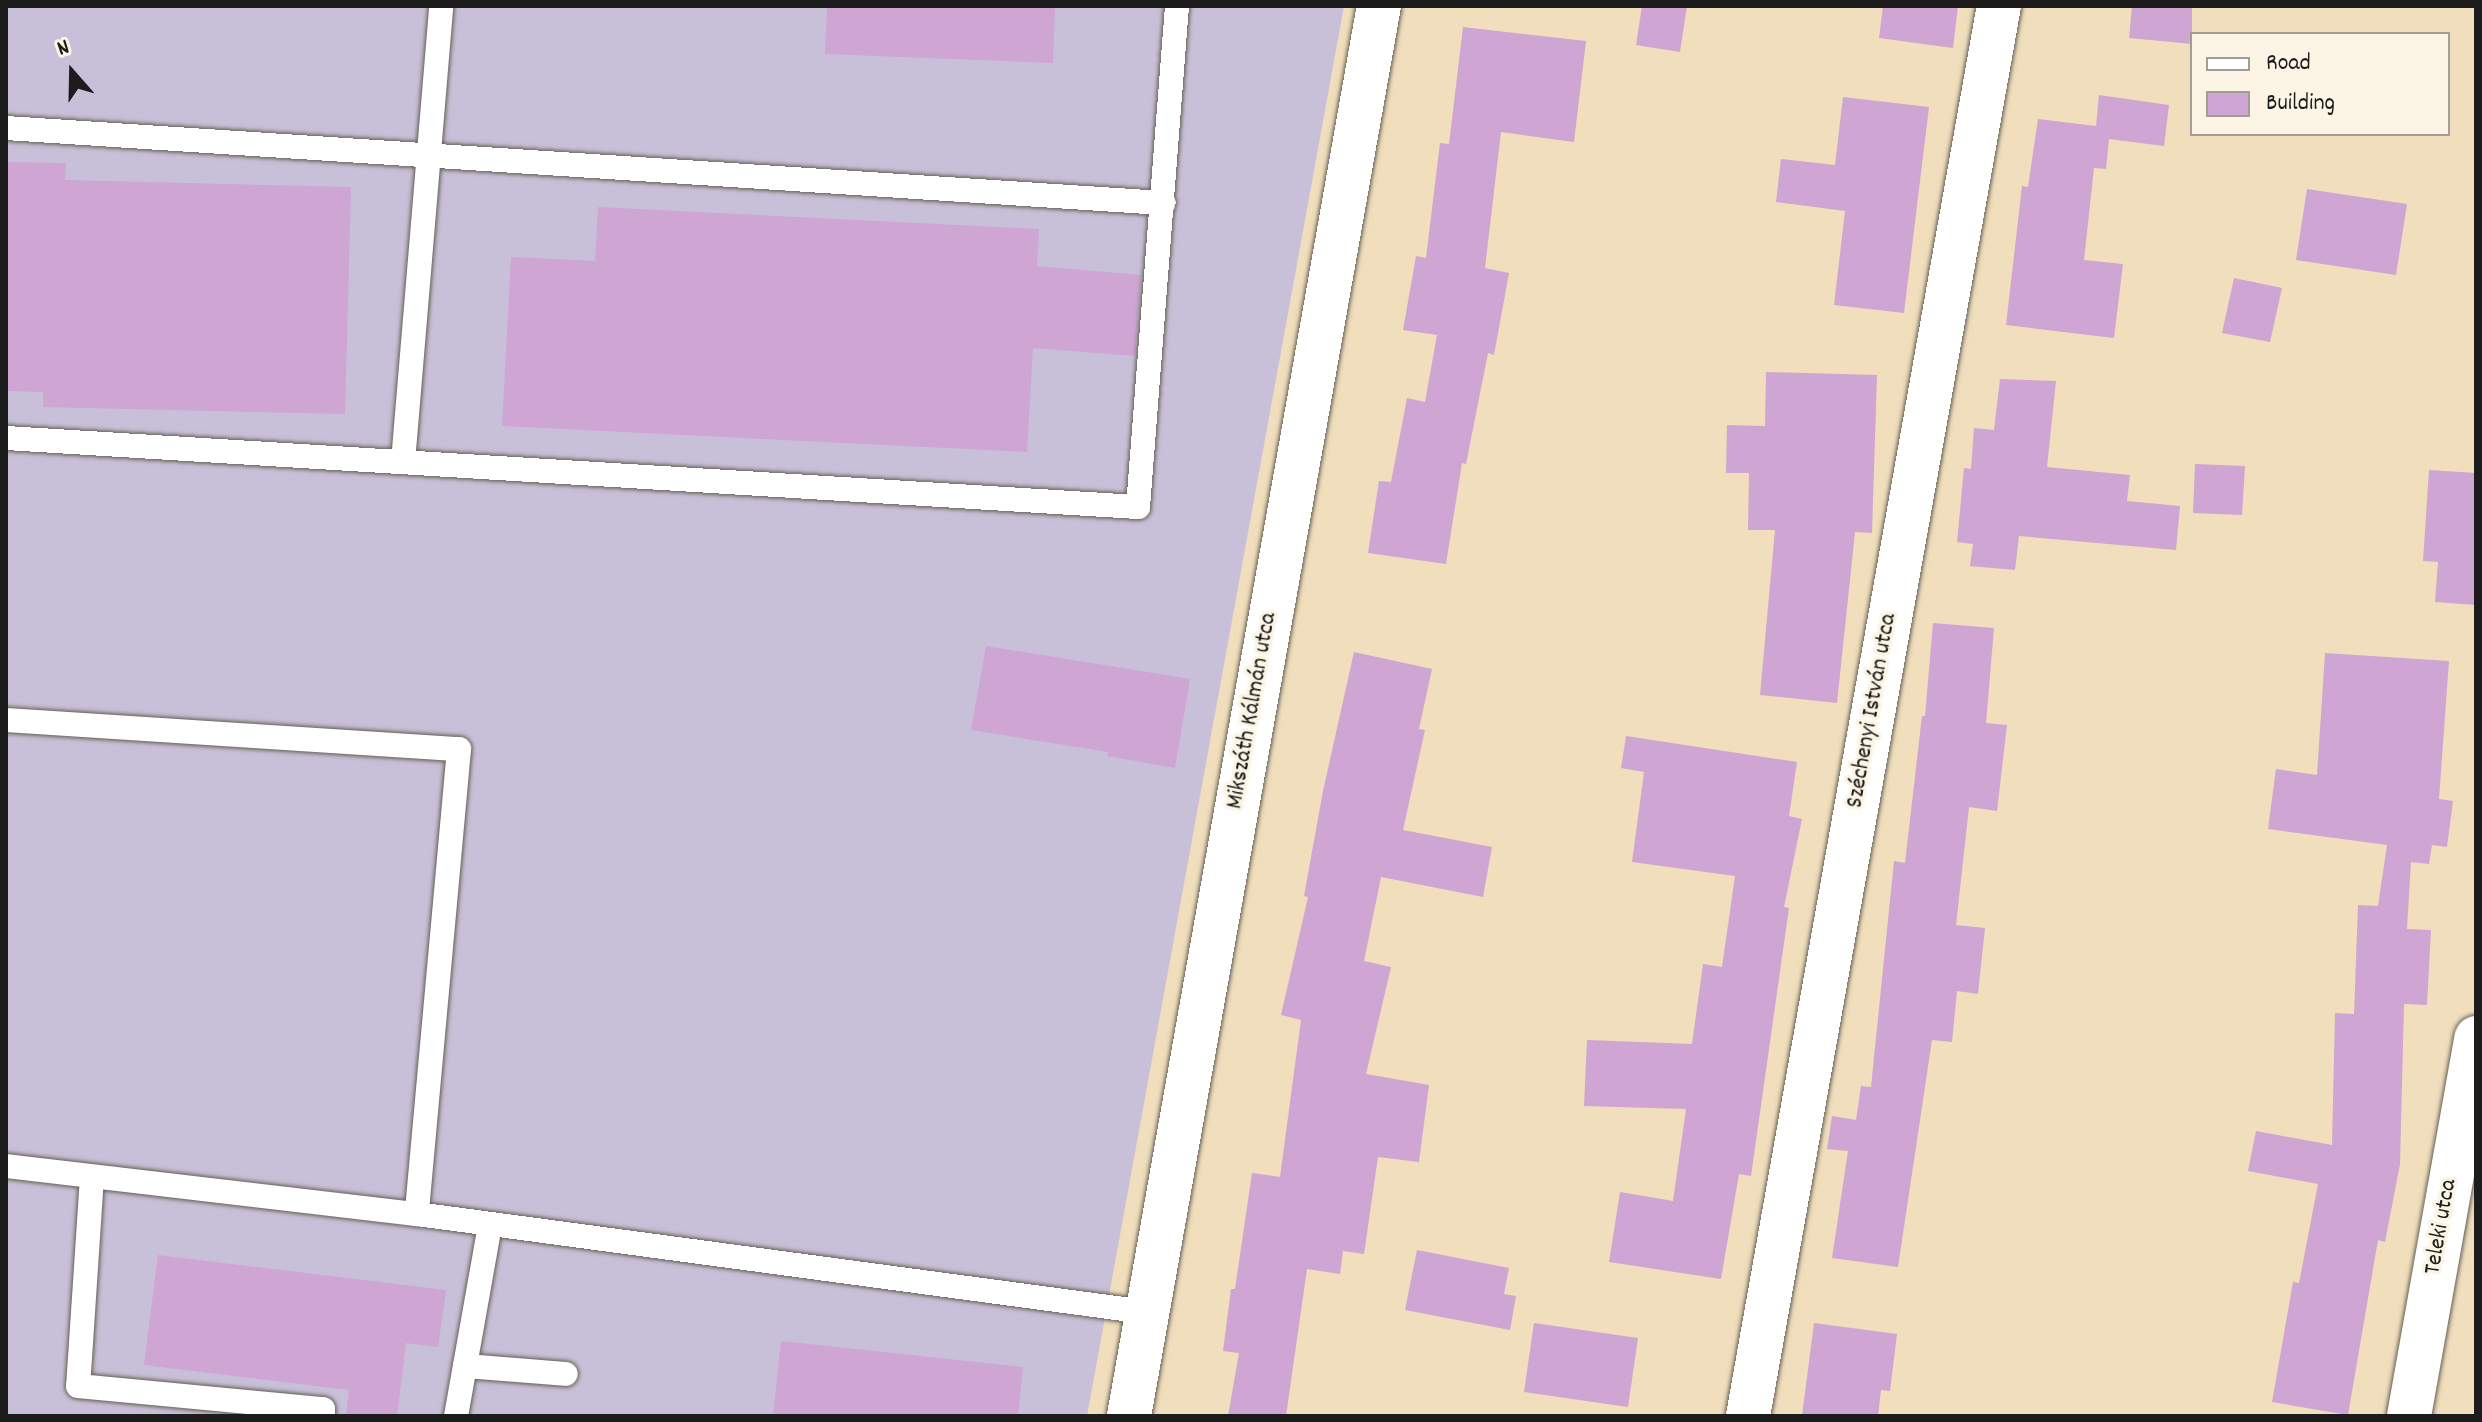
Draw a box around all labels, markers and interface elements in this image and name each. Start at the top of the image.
north arrow [32,32,112,112]
legend [2190,32,2450,136]
text: N [53,33,74,65]
text: Road [2266,47,2311,81]
text: Building [2266,87,2335,121]
street label: Mikszáth Kálmán utca [1222,611,1284,811]
street label: Széchenyi István utca [1842,611,1904,811]
street label: Teleki utca [2419,1177,2465,1277]

